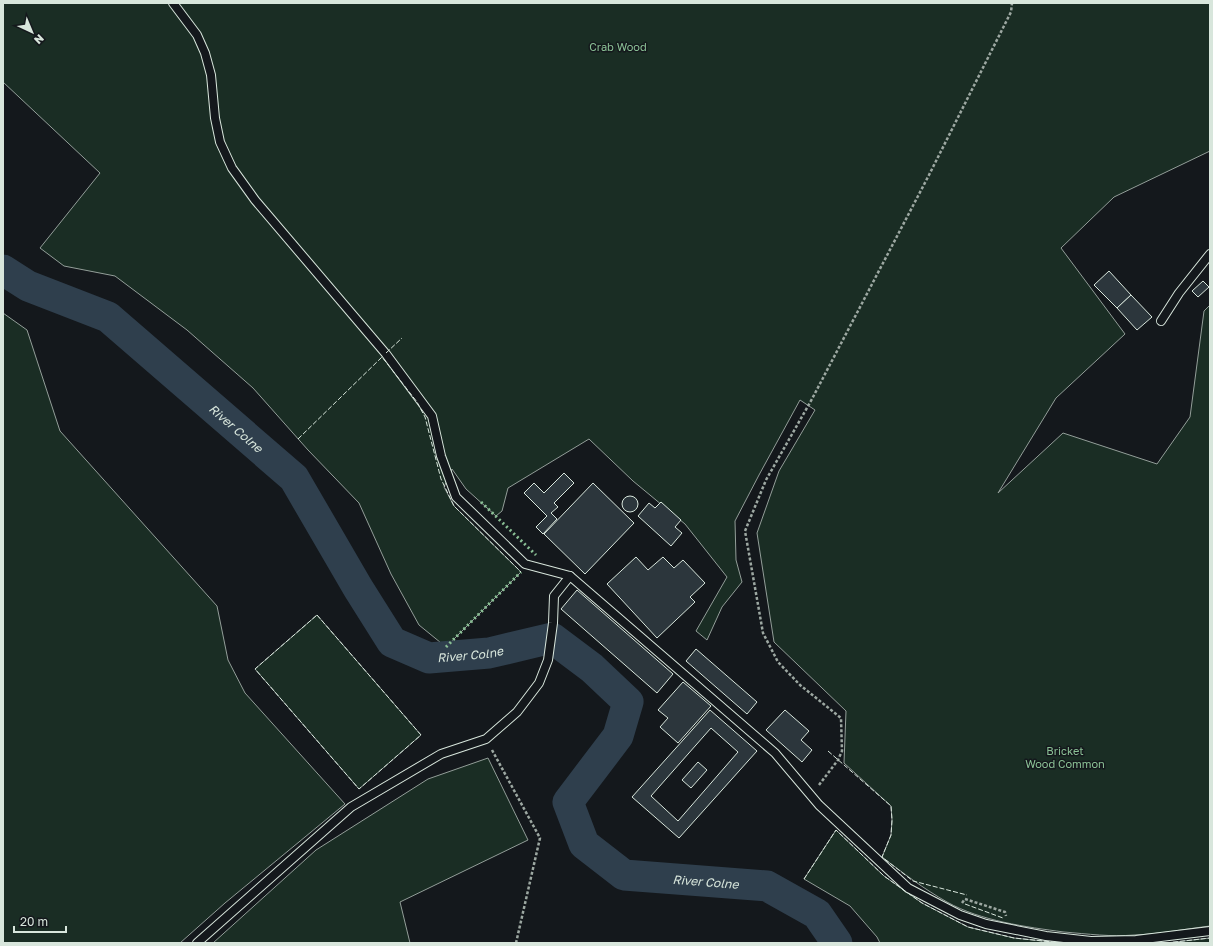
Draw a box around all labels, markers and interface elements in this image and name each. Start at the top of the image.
north arrow [12,12,52,52]
text: N [32,32,47,47]
park label: Crab Wood [589,40,647,53]
water label: River Colne [206,401,267,456]
water label: River Colne [436,642,505,665]
park label: Bricket Wood Common [1025,744,1105,770]
water label: River Colne [672,871,740,891]
scale bar [14,908,66,934]
text: 20 m [20,914,48,929]

